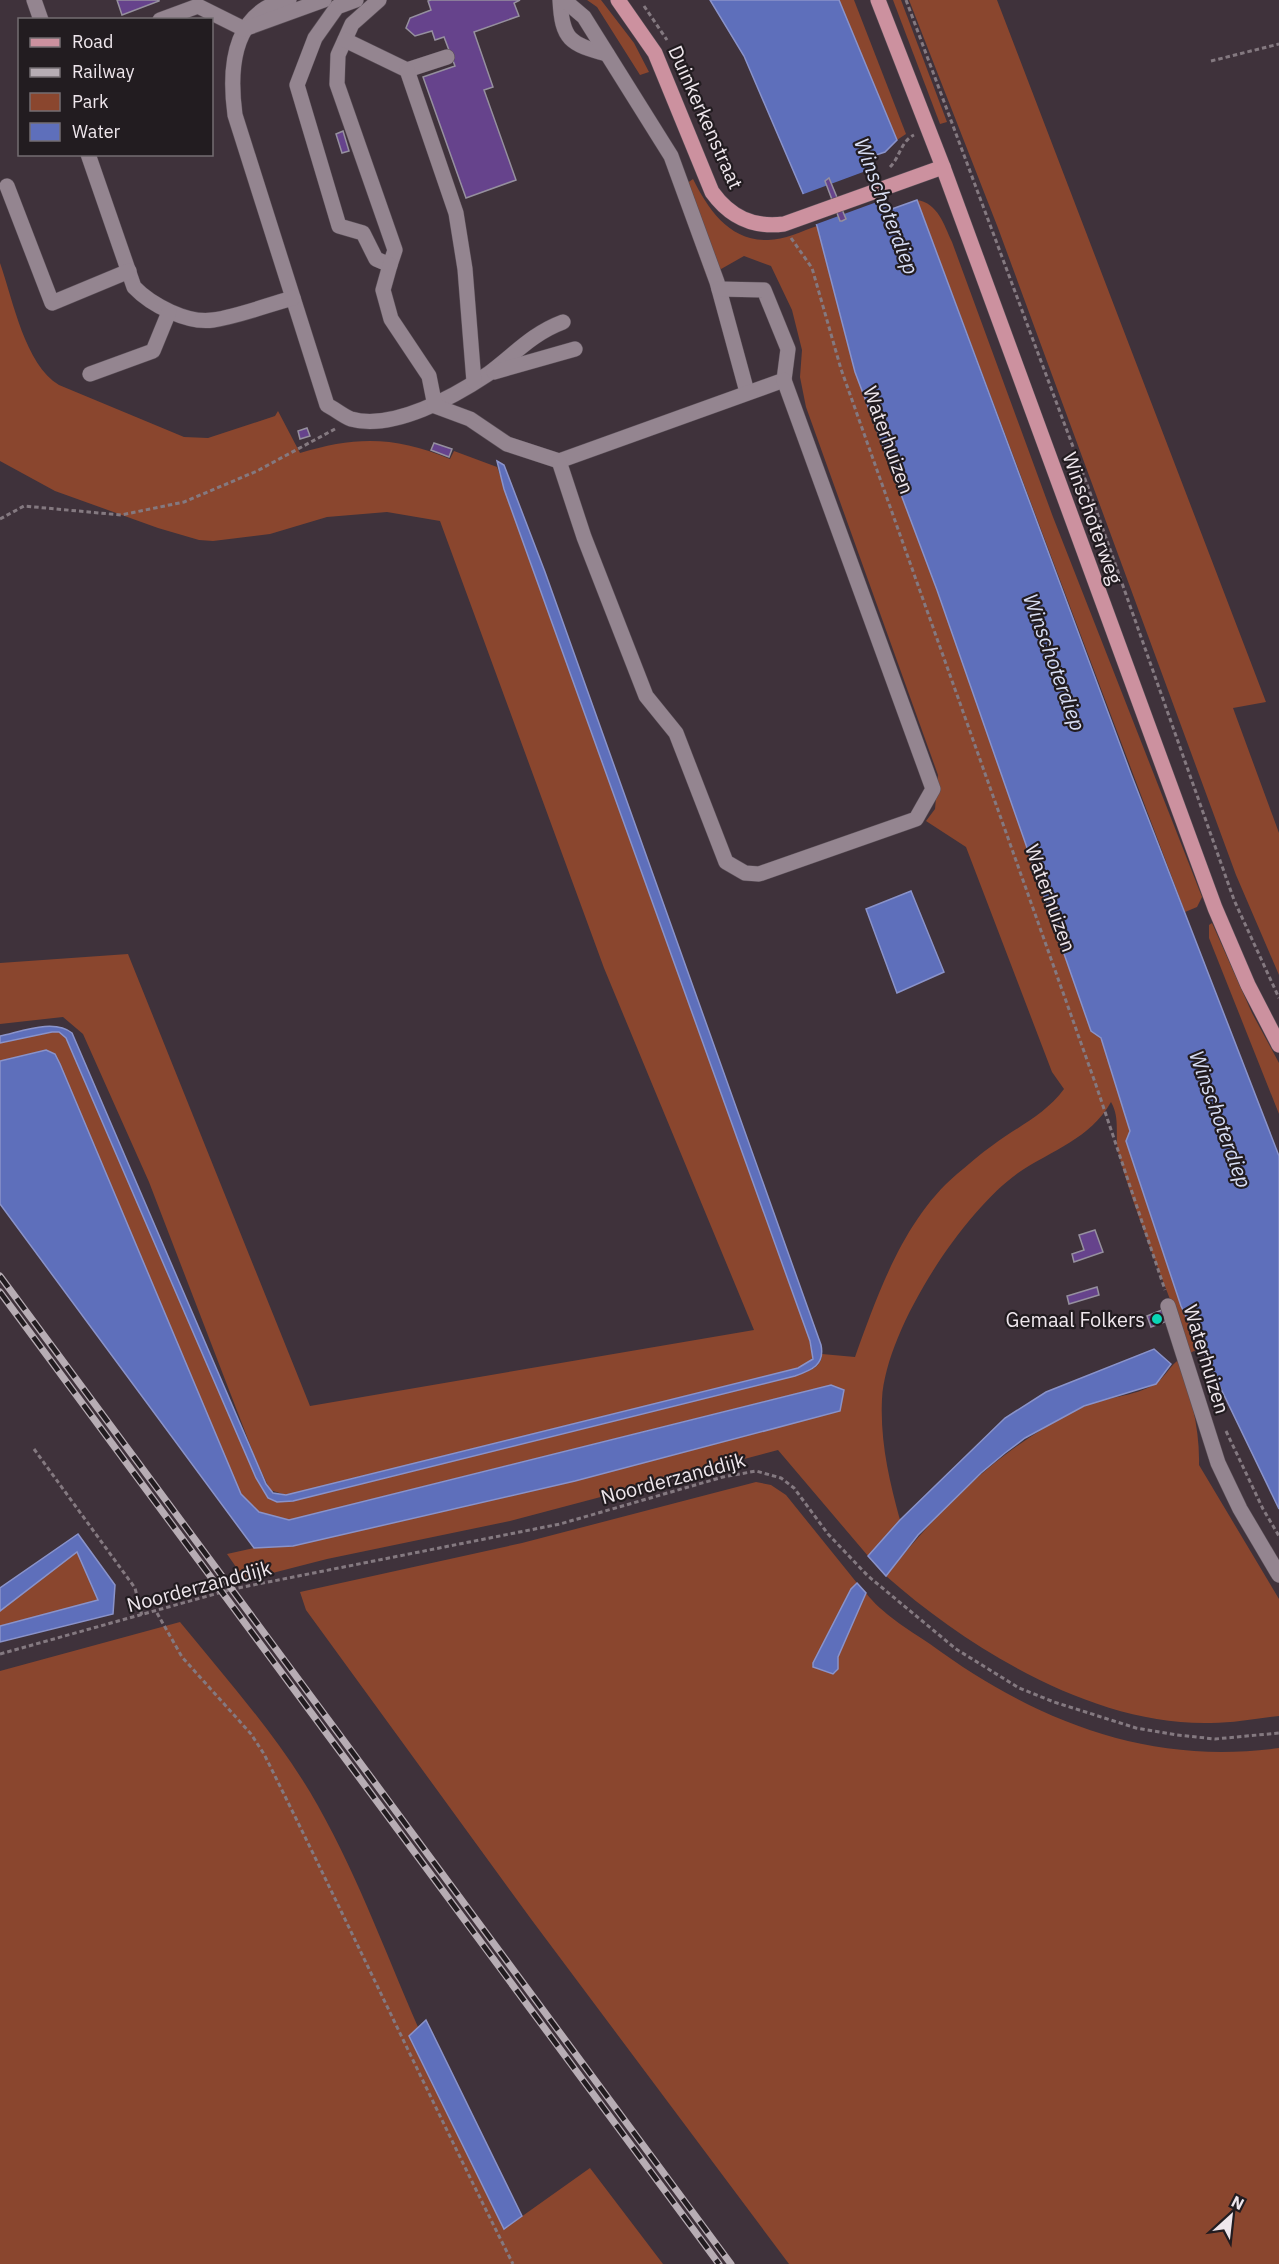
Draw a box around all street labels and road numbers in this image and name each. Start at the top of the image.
street label: Duinkerkenstraat [662,41,750,193]
street label: Waterhuizen [857,382,921,498]
street label: Winschoterweg [1057,448,1130,588]
street label: Waterhuizen [1019,840,1083,956]
street label: Waterhuizen [1178,1301,1236,1417]
street label: Noorderzanddijk [598,1446,749,1510]
street label: Noorderzanddijk [124,1554,275,1618]

